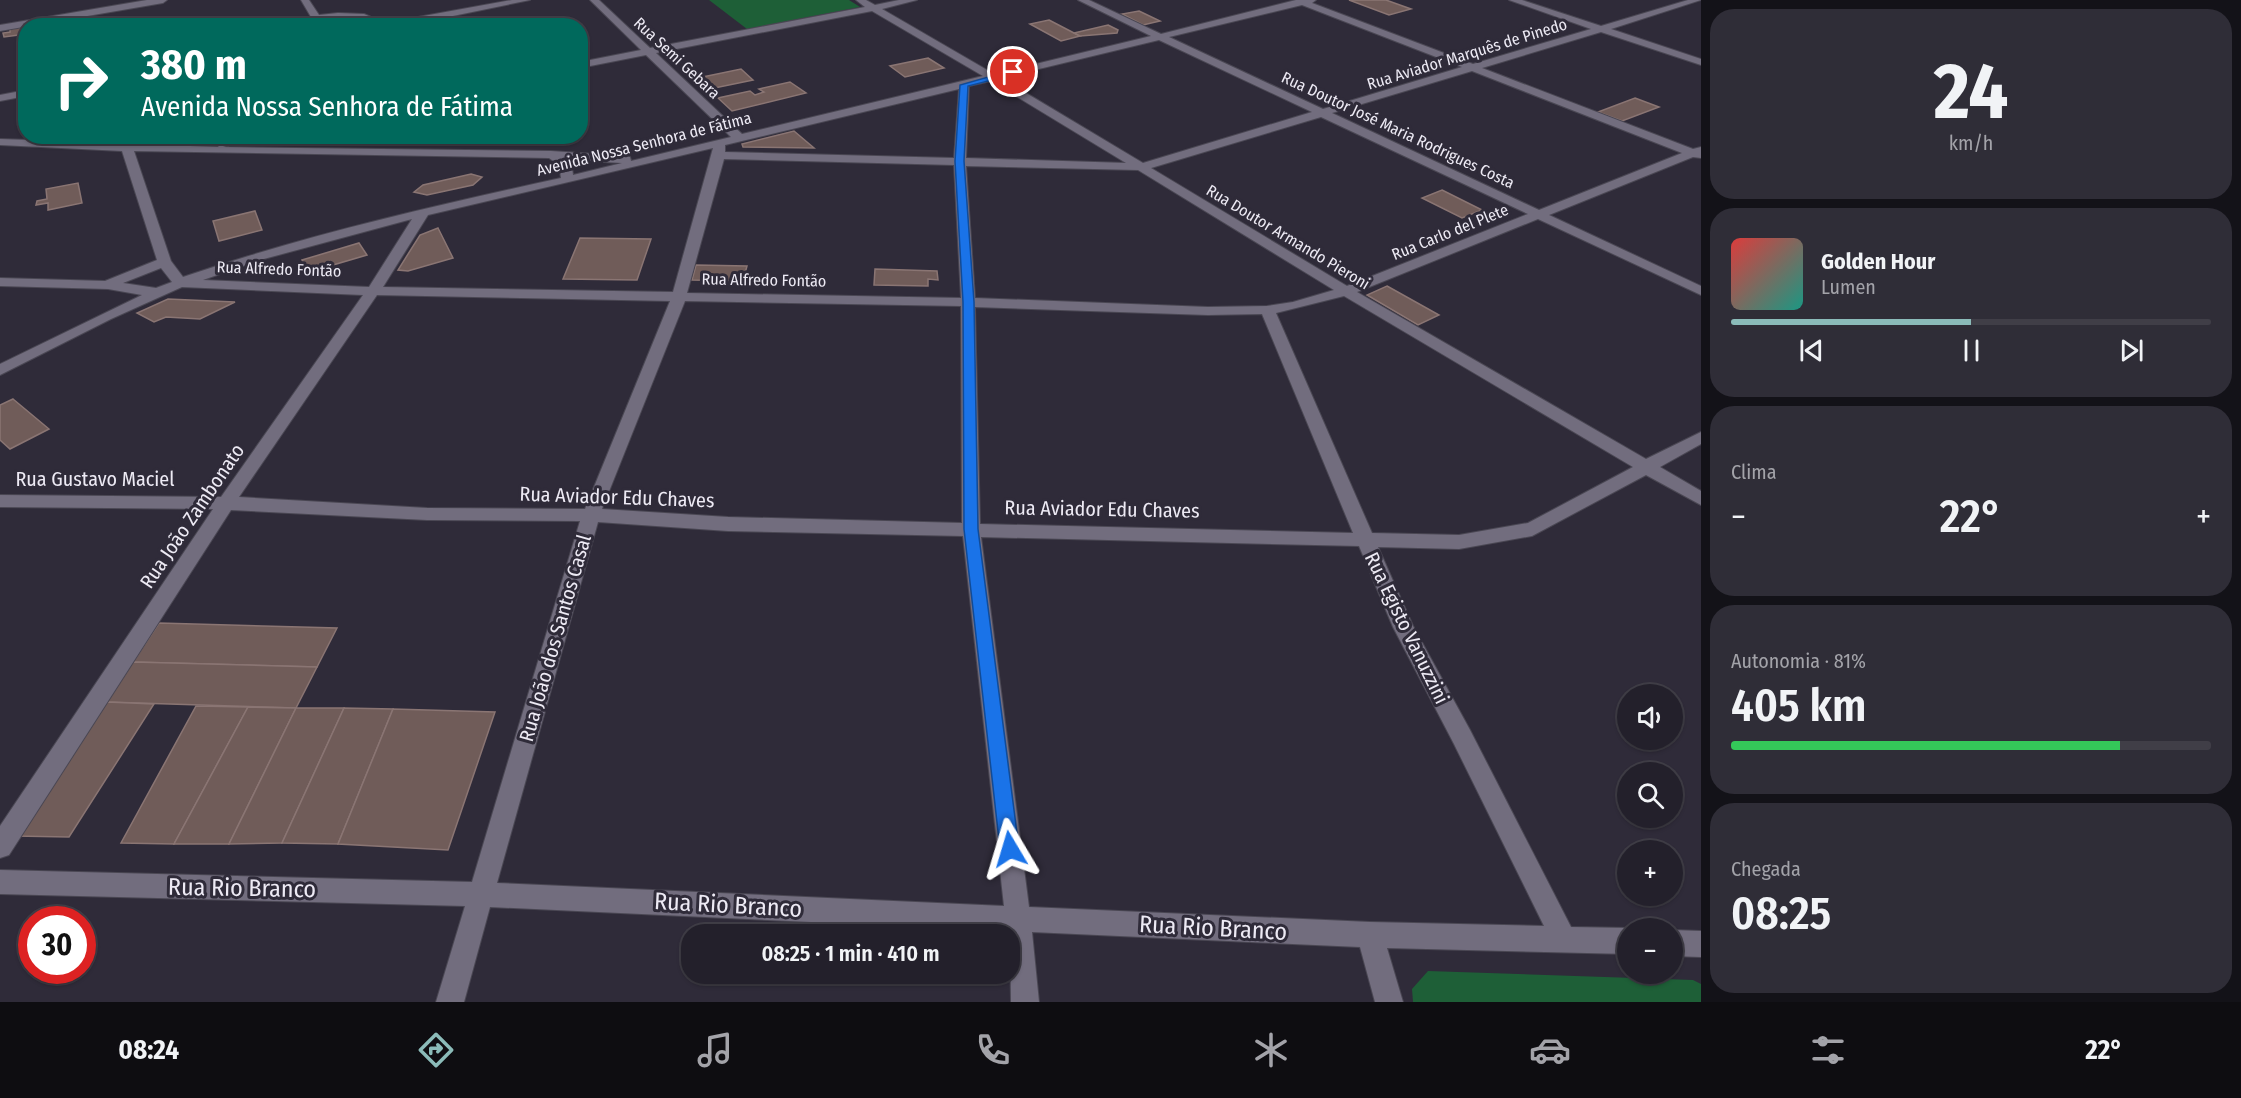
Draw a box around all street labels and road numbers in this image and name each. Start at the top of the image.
street label: Rua Semi Gebara [630,13,724,103]
street label: Rua Aviador Marquês de Pinedo [1365,14,1569,94]
street label: Rua Doutor José Maria Rodrigues Costa [1279,68,1518,192]
street label: Avenida Nossa Senhora de Fátima [535,108,753,180]
street label: Rua Doutor Armando Pieroni [1203,181,1373,293]
street label: Rua Carlo del Plete [1389,200,1511,264]
street label: Rua Alfredo Fontão [216,257,342,281]
street label: Rua Alfredo Fontão [701,269,827,291]
street label: Rua João Zambonato [135,439,249,593]
street label: Rua Gustavo Maciel [15,467,175,491]
street label: Rua Aviador Edu Chaves [519,482,715,512]
street label: Rua Aviador Edu Chaves [1004,495,1200,523]
street label: Rua João dos Santos Casal [514,532,596,744]
street label: Rua Egisto Vanuzzini [1360,548,1454,708]
street label: Rua Rio Branco [168,873,316,903]
street label: Rua Rio Branco [653,887,803,923]
street label: Rua Rio Branco [1138,910,1288,946]

